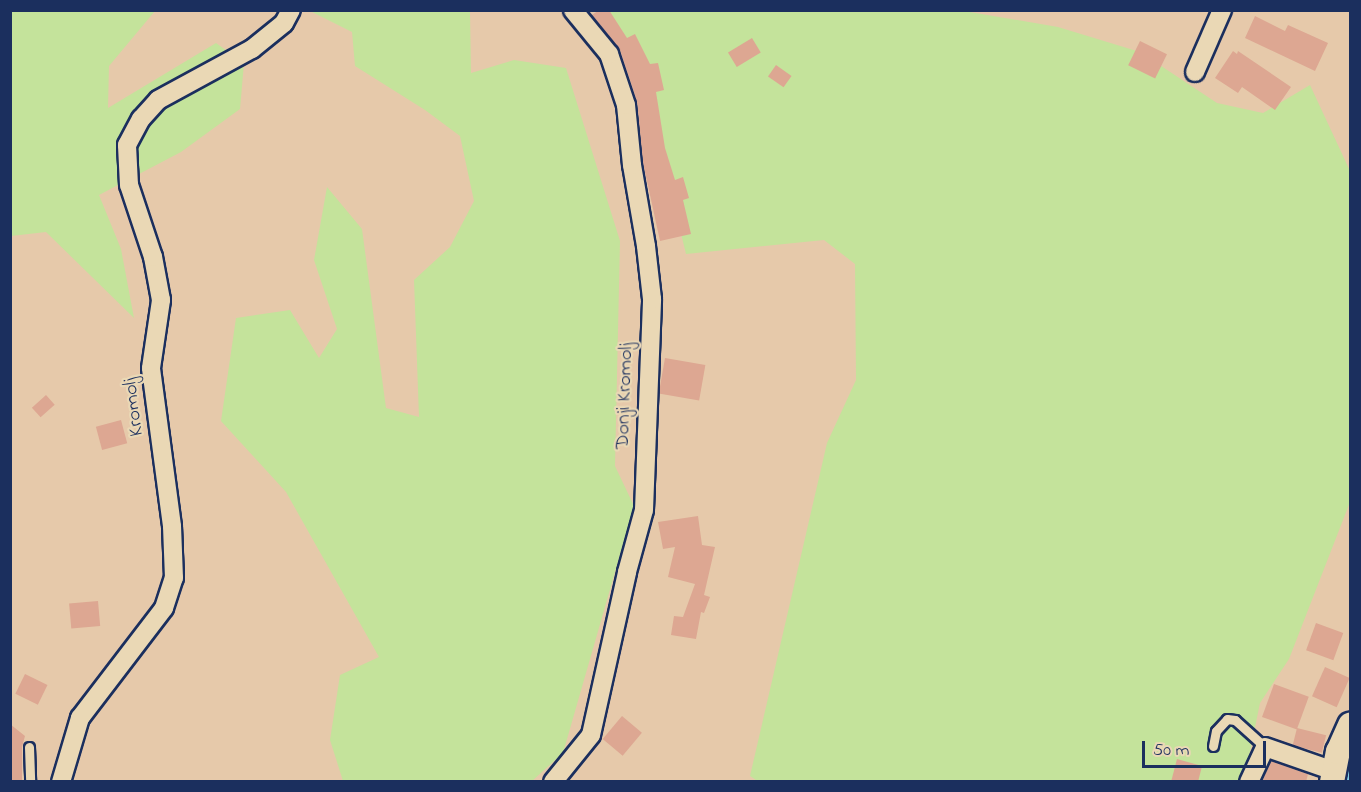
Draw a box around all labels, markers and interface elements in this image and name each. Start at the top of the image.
street label: Donji Kromolj [611,342,639,450]
street label: Kromolj [118,376,150,438]
scale bar [1145,729,1270,767]
text: 50 m [1153,738,1190,764]

